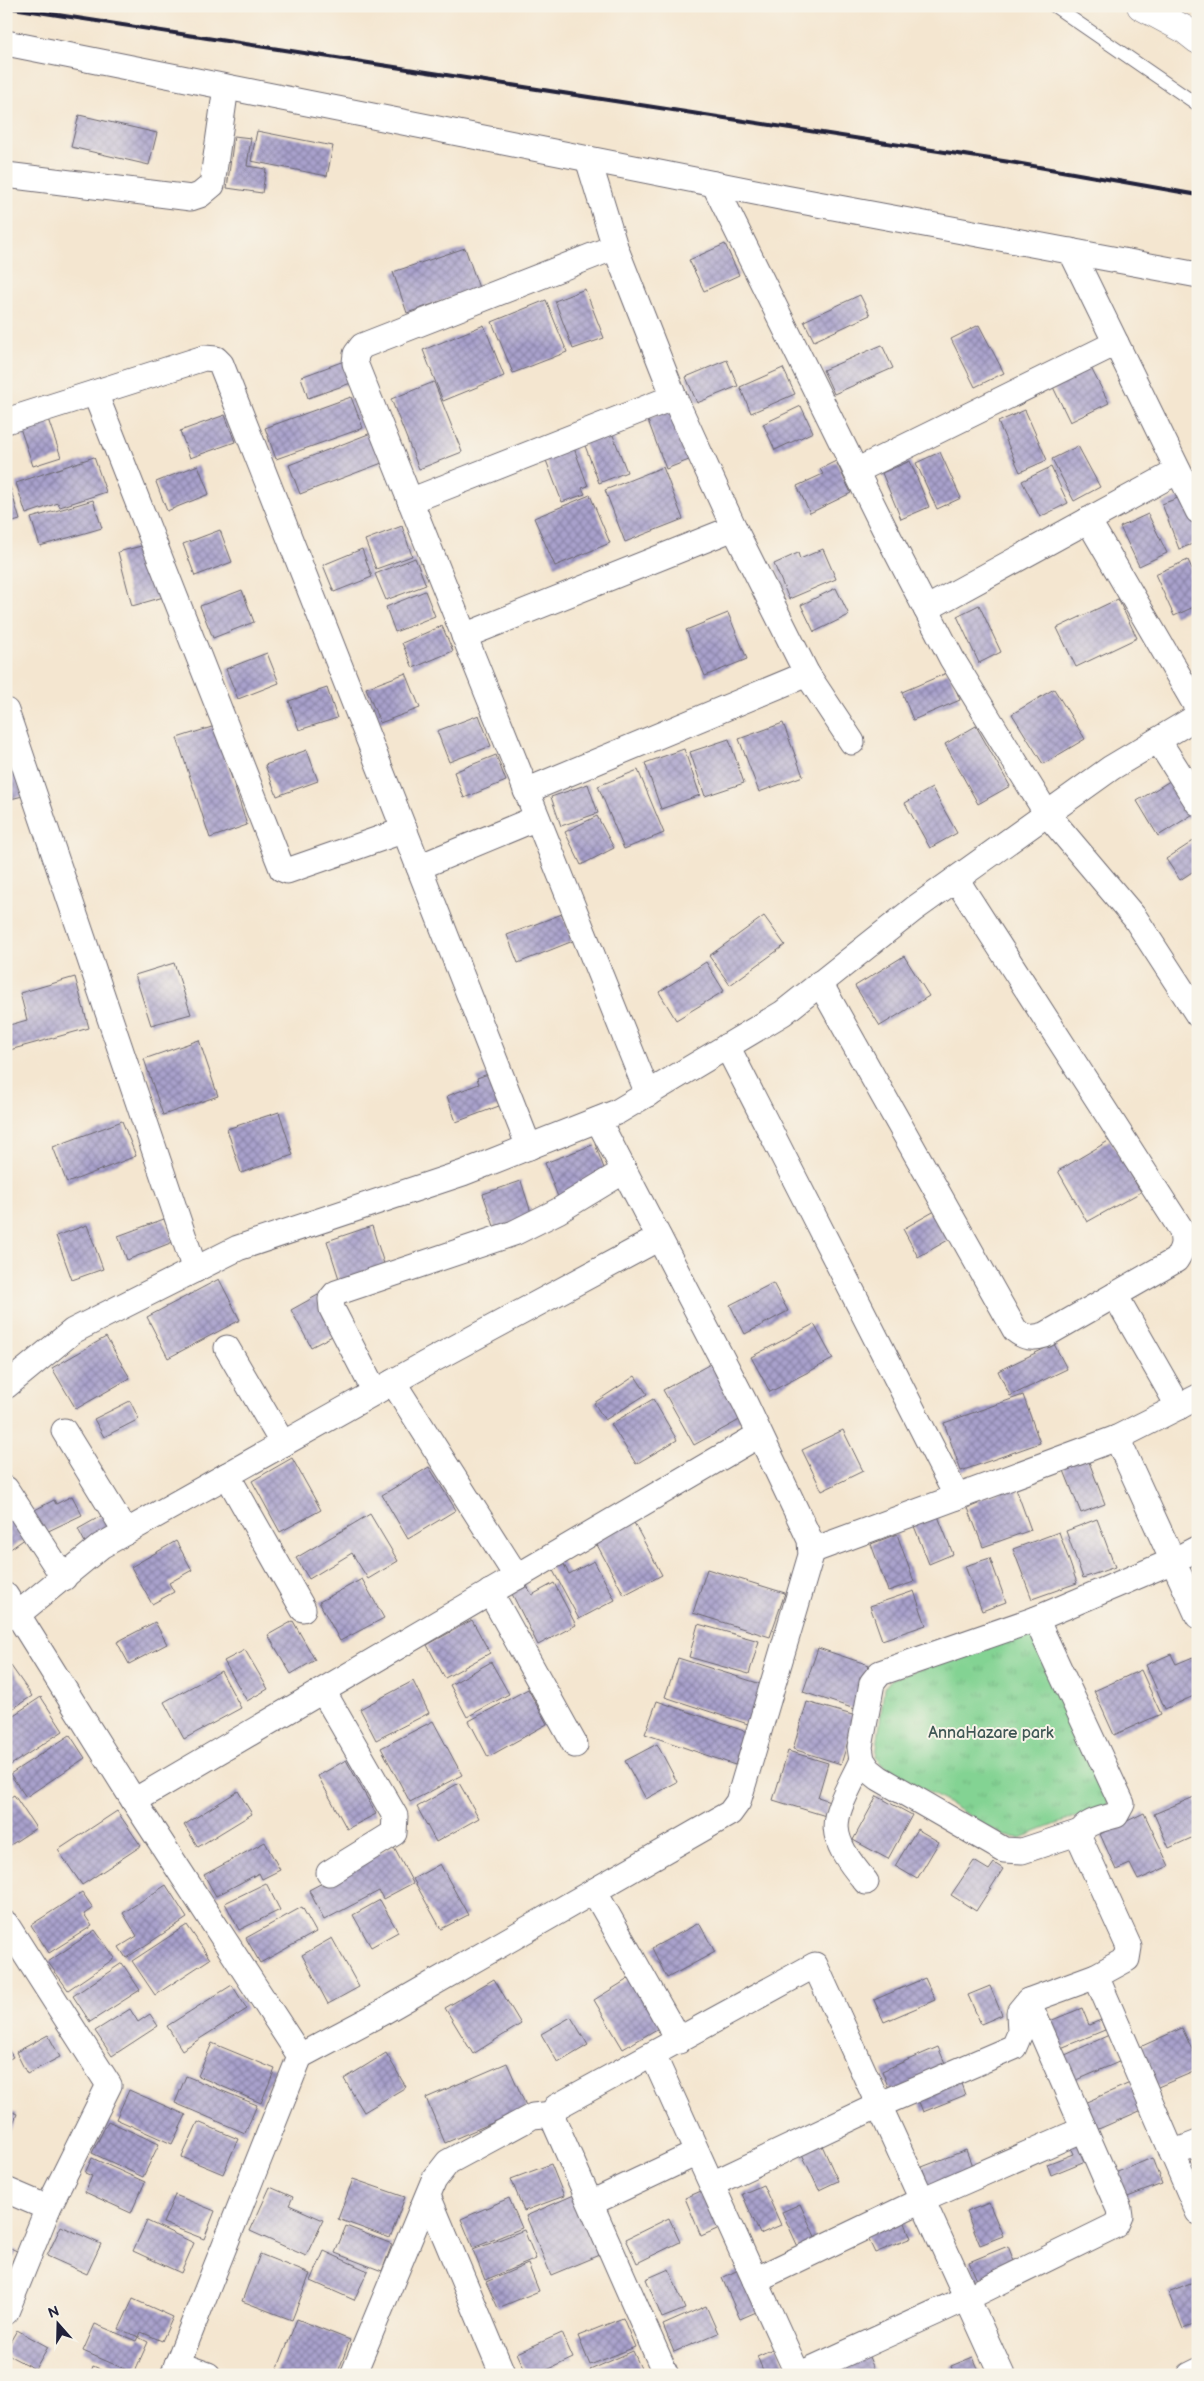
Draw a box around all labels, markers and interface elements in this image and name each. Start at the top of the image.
park label: AnnaHazare park [928,1724,1054,1743]
north arrow [32,2298,82,2348]
text: N [46,2302,62,2322]

